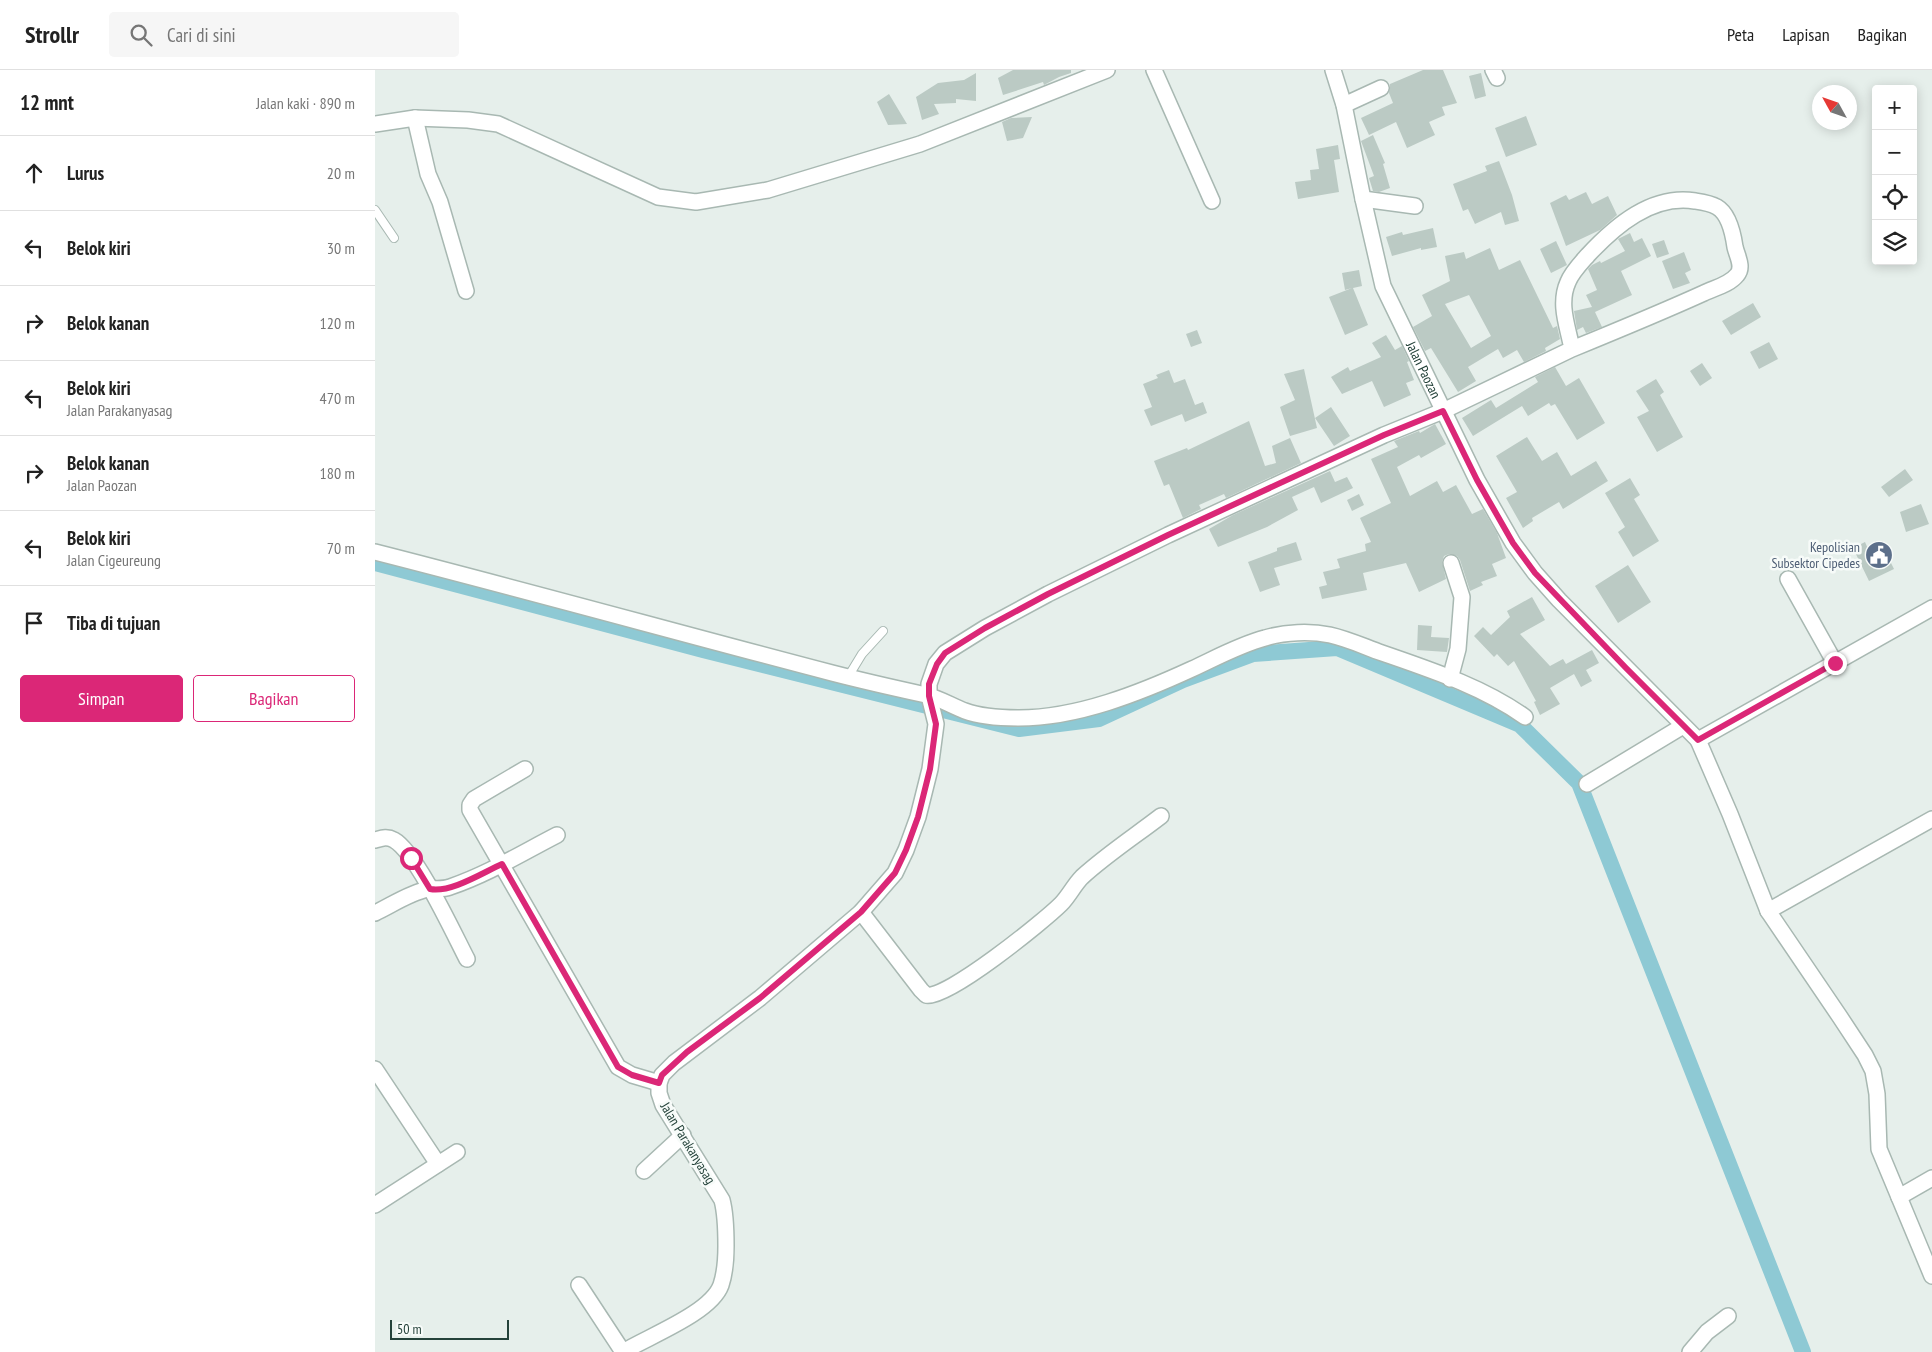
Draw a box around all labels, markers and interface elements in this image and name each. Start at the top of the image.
search box [109,12,459,57]
text: Strollr [25,19,79,50]
icon: search [127,21,155,49]
text: Cari di sini [167,23,236,47]
text: Peta [1727,23,1754,46]
text: Lapisan [1782,23,1830,46]
text: Bagikan [1858,23,1907,46]
north arrow [1812,85,1857,130]
map controls [1872,85,1917,265]
button: + [1872,85,1917,130]
text: 12 mnt [20,89,74,116]
text: Jalan kaki · 890 m [256,93,355,113]
button: − [1872,130,1917,175]
icon: ahead [20,159,48,187]
text: Lurus [67,161,104,185]
text: 20 m [327,163,355,183]
button: locate [1872,175,1917,220]
button: layers [1872,220,1917,265]
icon: left [20,234,48,262]
text: Belok kiri [67,236,131,260]
text: 30 m [327,238,355,258]
icon: right [20,309,48,337]
text: Belok kanan [67,311,149,335]
text: 120 m [320,313,355,333]
street label: Jalan Paozan [1402,337,1445,401]
text: Belok kiri [67,376,131,400]
icon: left [20,384,48,412]
text: 470 m [320,388,355,408]
text: Jalan Parakanyasag [67,400,173,420]
text: Belok kanan [67,451,149,475]
icon: right [20,459,48,487]
text: 180 m [320,463,355,483]
text: Jalan Paozan [67,475,137,495]
text: Belok kiri [67,526,131,550]
icon: left [20,534,48,562]
text: 70 m [327,538,355,558]
place label: Kepolisian Subsektor Cipedes [1771,538,1860,572]
public building icon: Kepolisian Subsektor Cipedes [1864,540,1894,570]
text: Jalan Cigeureung [67,550,161,570]
icon: arrive [20,609,48,637]
text: Tiba di tujuan [67,611,160,635]
route end [1824,652,1847,675]
button: Simpan [20,675,183,722]
button: Bagikan [193,675,355,722]
route start [400,847,423,870]
street label: Jalan Parakanyasag [656,1098,719,1187]
scale bar [390,1317,509,1340]
text: 50 m [397,1320,422,1338]

